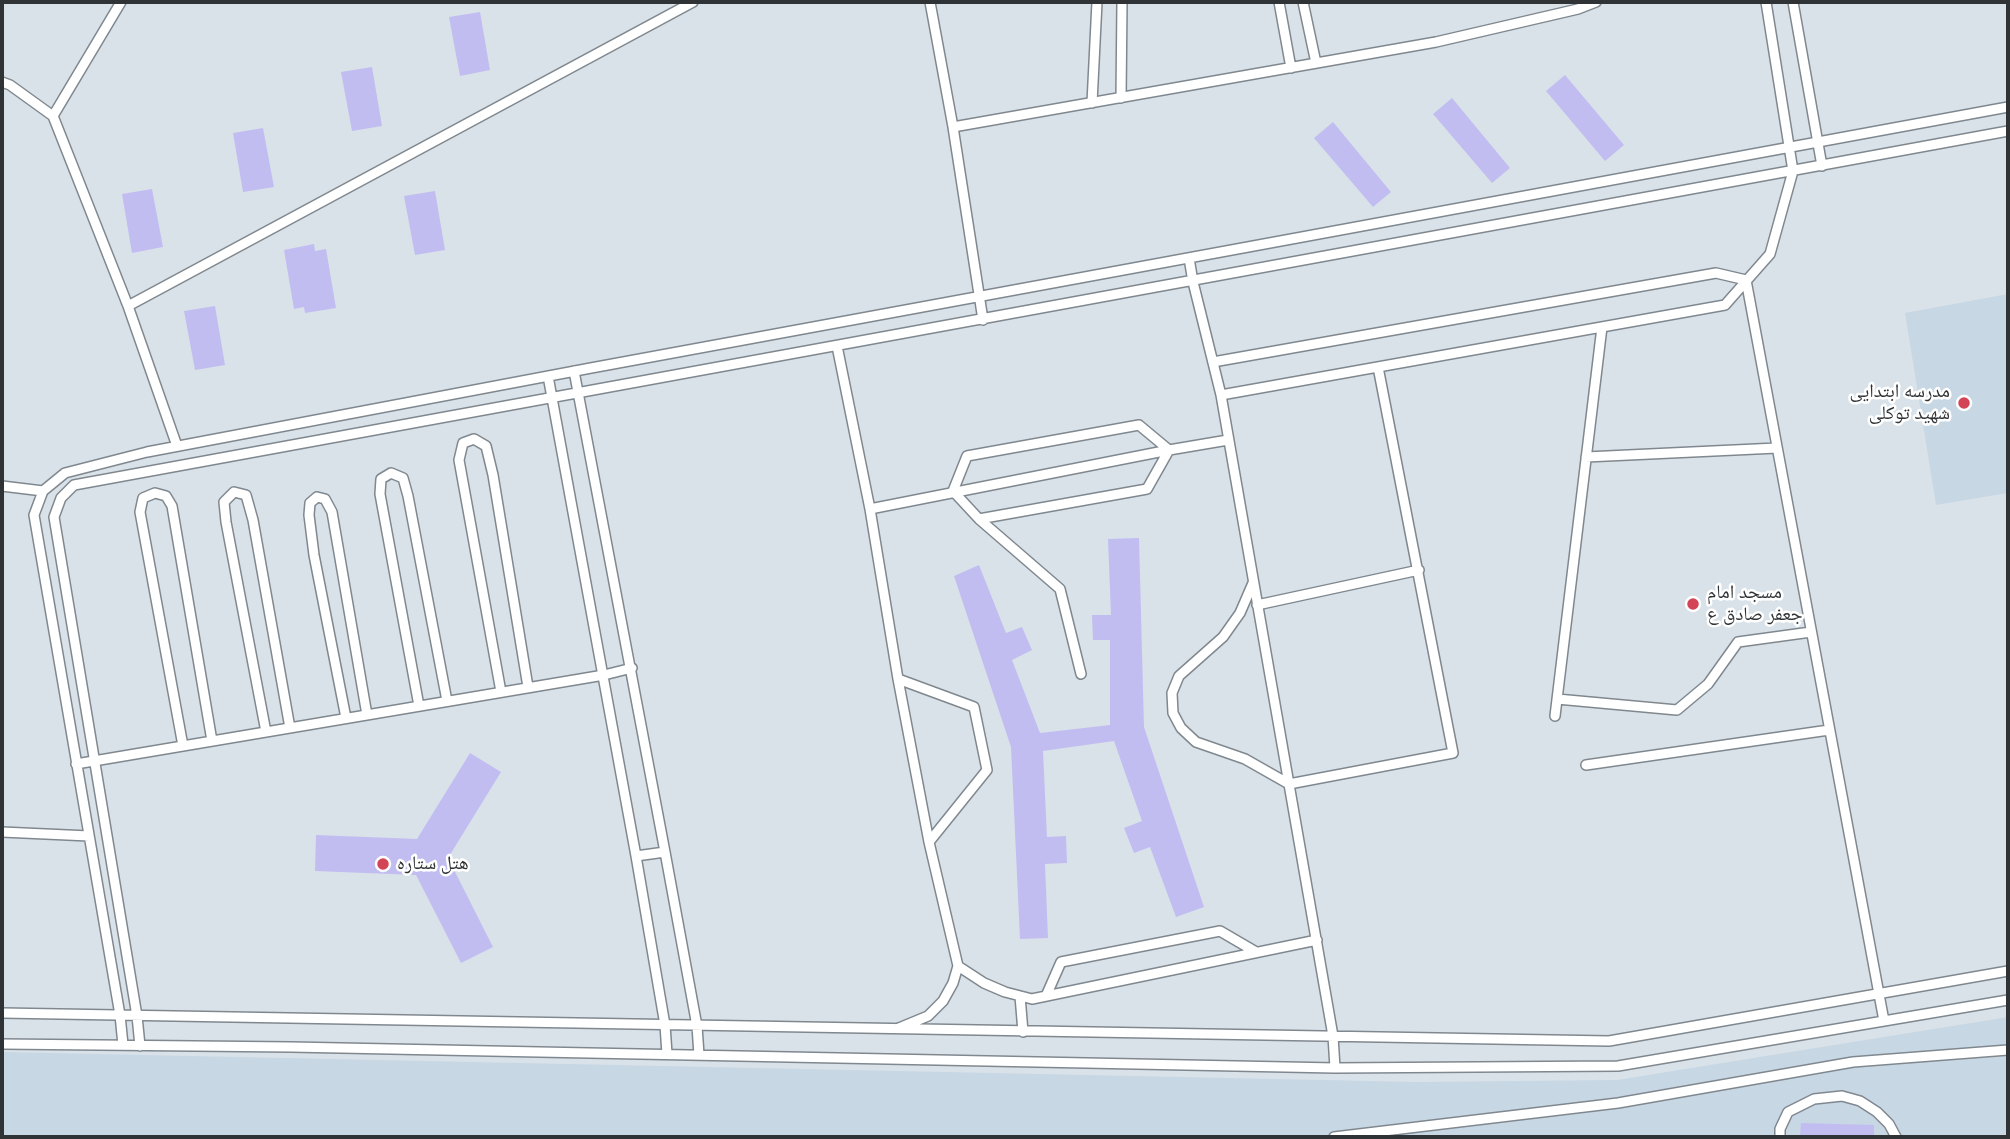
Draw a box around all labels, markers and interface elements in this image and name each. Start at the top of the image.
place label: مدرسه ابتدایی شهید توکلی [1850,381,1950,425]
marker: مدرسه ابتدایی شهید توکلی [1956,395,1972,411]
place label: مسجد امام جعفر صادق ع [1707,582,1803,626]
marker: مسجد امام جعفر صادق ع [1685,596,1701,612]
place label: هتل ستاره [397,853,469,875]
marker: هتل ستاره [375,856,391,872]

